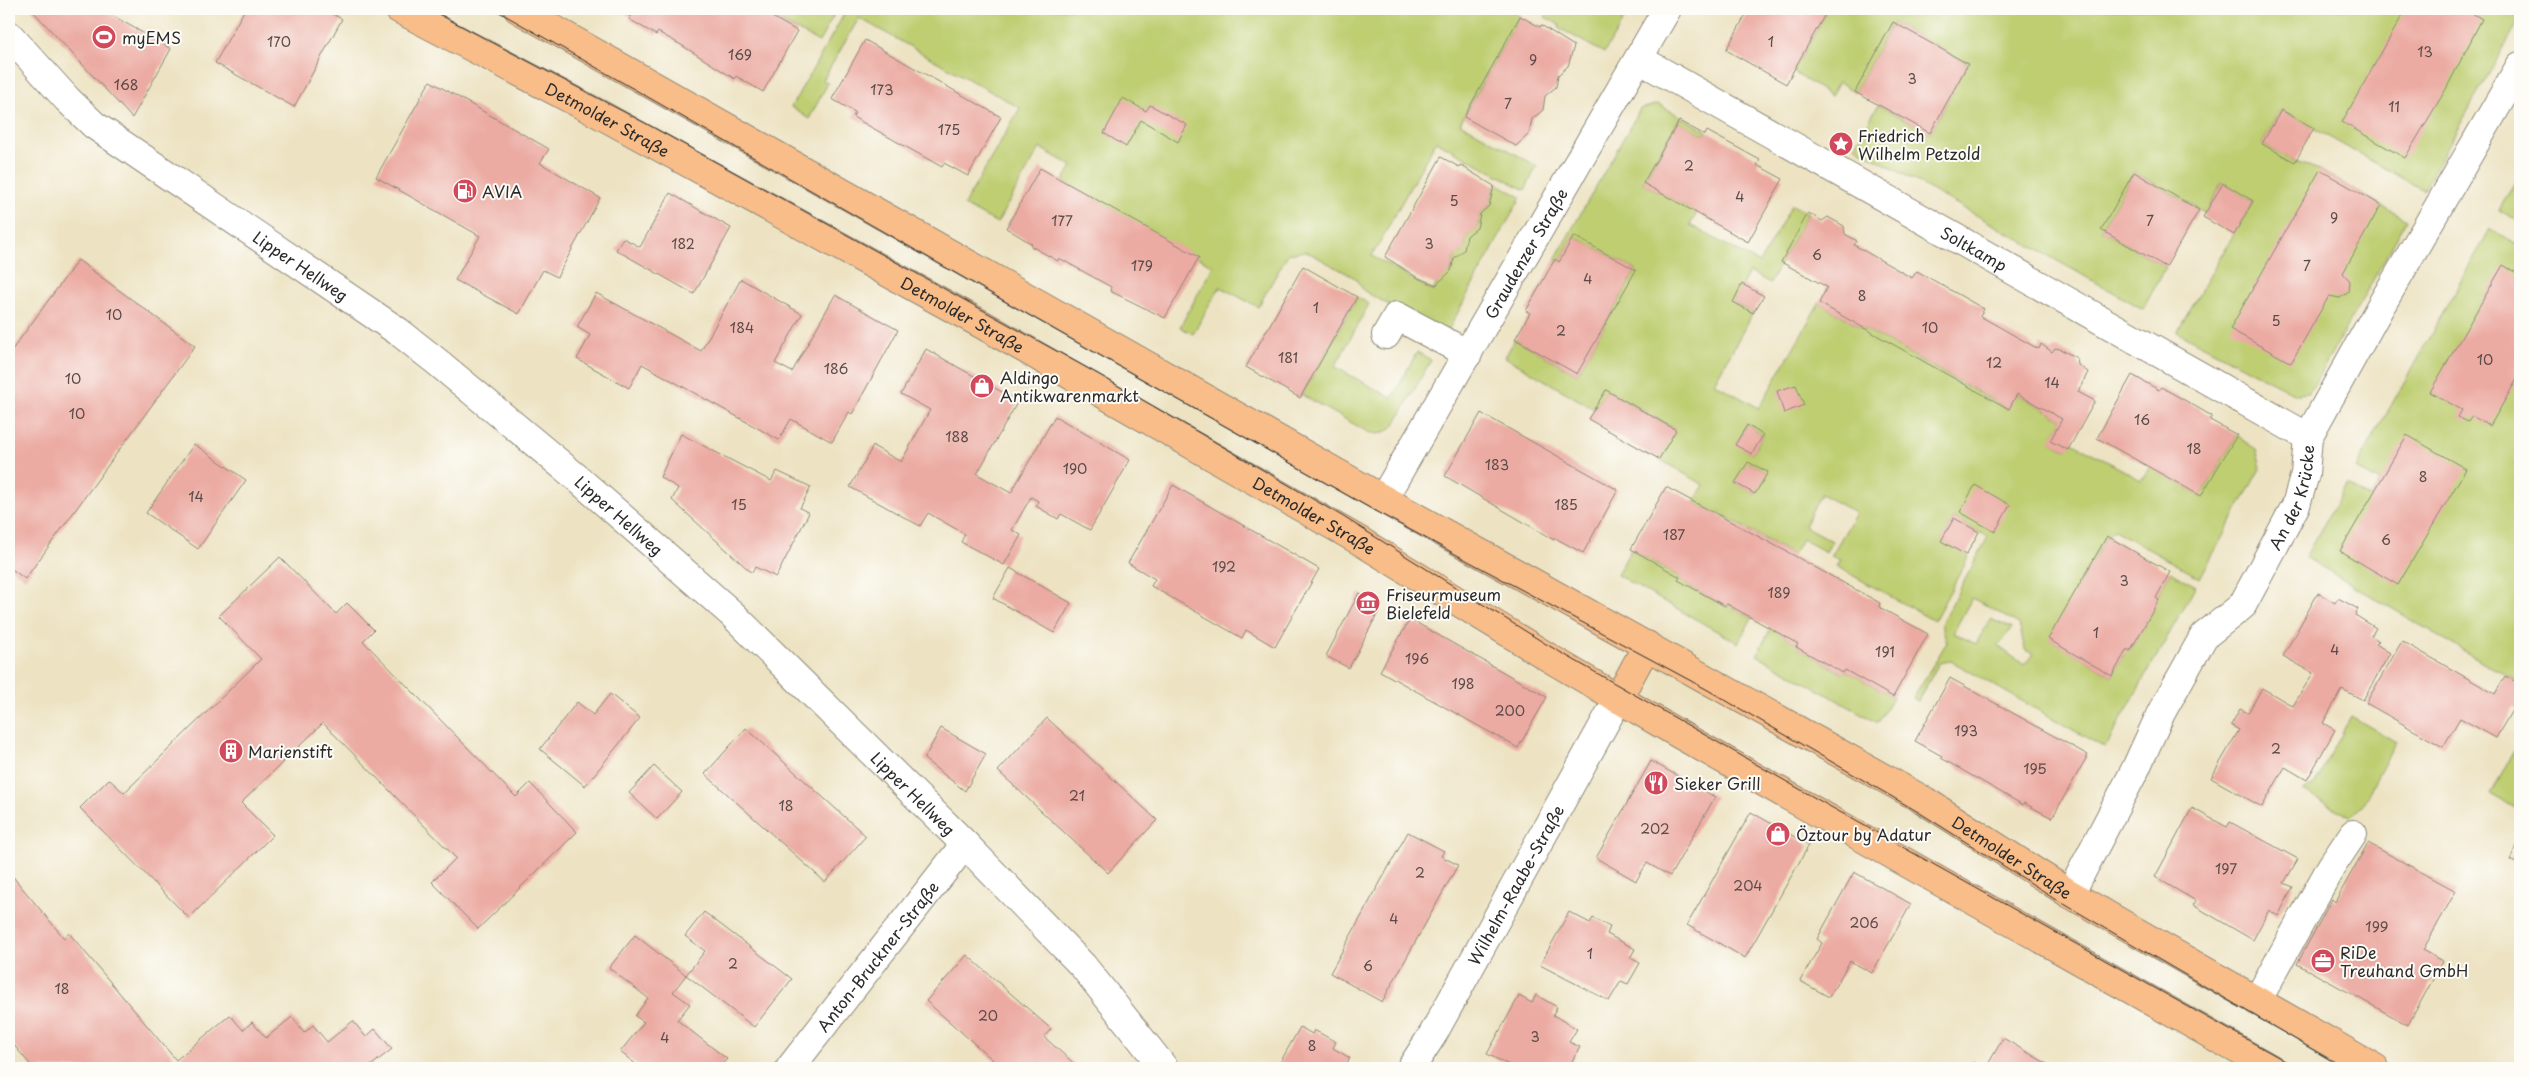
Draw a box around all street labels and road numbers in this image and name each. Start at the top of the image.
street label: Detmolder Straße [541,76,674,162]
street label: Graudenzer Straße [1478,183,1573,323]
street label: Soltkamp [1936,220,2012,277]
street label: Lipper Hellweg [248,224,353,306]
street label: Detmolder Straße [897,270,1029,358]
street label: An der Krücke [2262,444,2319,554]
street label: Lipper Hellweg [570,470,669,561]
street label: Detmolder Straße [1249,470,1380,560]
street label: Lipper Hellweg [866,746,961,841]
street label: Wilhelm-Raabe-Straße [1461,800,1569,969]
street label: Detmolder Straße [1947,809,2077,904]
street label: Anton-Bruckner-Straße [811,876,944,1037]

